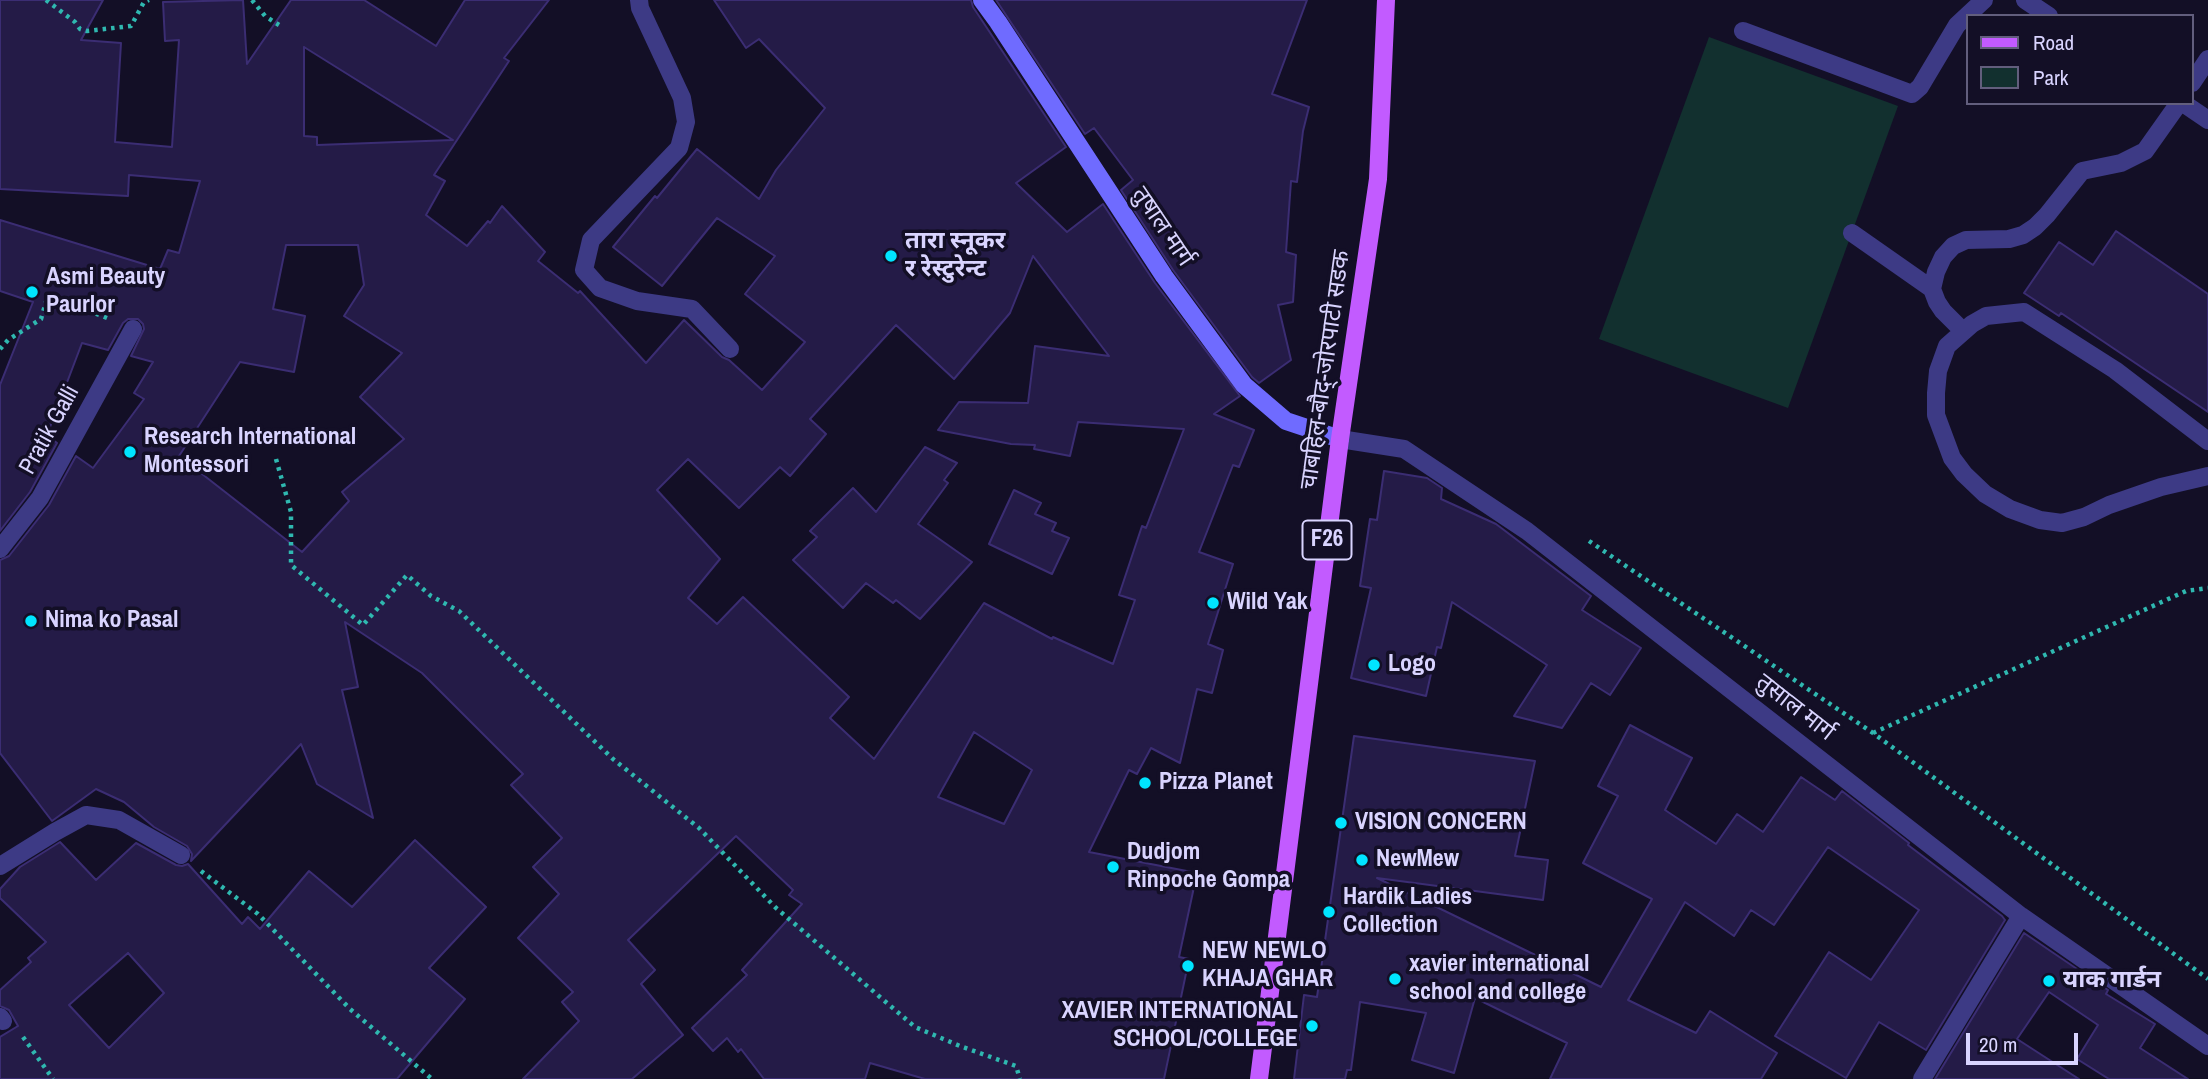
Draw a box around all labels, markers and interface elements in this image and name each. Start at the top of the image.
legend [1966,14,2194,105]
text: Road [2033,28,2074,57]
text: Park [2033,63,2068,92]
street label: तुषाल मार्ग [1125,182,1199,272]
place label: तारा स्नूकर र रेस्टुरेन्ट [905,228,1005,284]
marker: तारा स्नूकर र रेस्टुरेन्ट [883,248,899,264]
street label: चाबहिल-बौद्-जोरपाटी सडक [1295,249,1357,491]
place label: Asmi Beauty Paurlor [46,264,165,320]
marker: Asmi Beauty Paurlor [24,284,40,300]
street label: Pratik Galli [14,380,86,480]
place label: Research International Montessori [144,424,356,480]
marker: Research International Montessori [122,444,138,460]
road number: F26 [1302,520,1352,560]
place label: Wild Yak [1227,589,1308,617]
marker: Wild Yak [1205,595,1221,611]
place label: Nima ko Pasal [45,607,178,635]
marker: Nima ko Pasal [23,613,39,629]
place label: Logo [1388,651,1436,679]
marker: Logo [1366,657,1382,673]
street label: तुसाल मार्ग [1750,668,1840,748]
place label: Pizza Planet [1159,769,1273,797]
marker: Pizza Planet [1137,775,1153,791]
place label: VISION CONCERN [1355,809,1527,837]
marker: VISION CONCERN [1333,815,1349,831]
place label: Dudjom Rinpoche Gompa [1127,839,1290,895]
place label: NewMew [1376,846,1459,874]
marker: NewMew [1354,852,1370,868]
marker: Dudjom Rinpoche Gompa [1105,859,1121,875]
place label: Hardik Ladies Collection [1343,884,1472,940]
marker: Hardik Ladies Collection [1321,904,1337,920]
place label: NEW NEWLO KHAJA GHAR [1202,938,1333,994]
place label: xavier international school and college [1409,951,1589,1007]
marker: NEW NEWLO KHAJA GHAR [1180,958,1196,974]
place label: याक गार्डन [2063,967,2161,995]
marker: xavier international school and college [1387,971,1403,987]
marker: याक गार्डन [2041,973,2057,989]
place label: XAVIER INTERNATIONAL SCHOOL/COLLEGE [1061,998,1298,1054]
marker: XAVIER INTERNATIONAL SCHOOL/COLLEGE [1304,1018,1320,1034]
scale bar [1970,1020,2082,1064]
text: 20 m [1979,1030,2017,1059]

